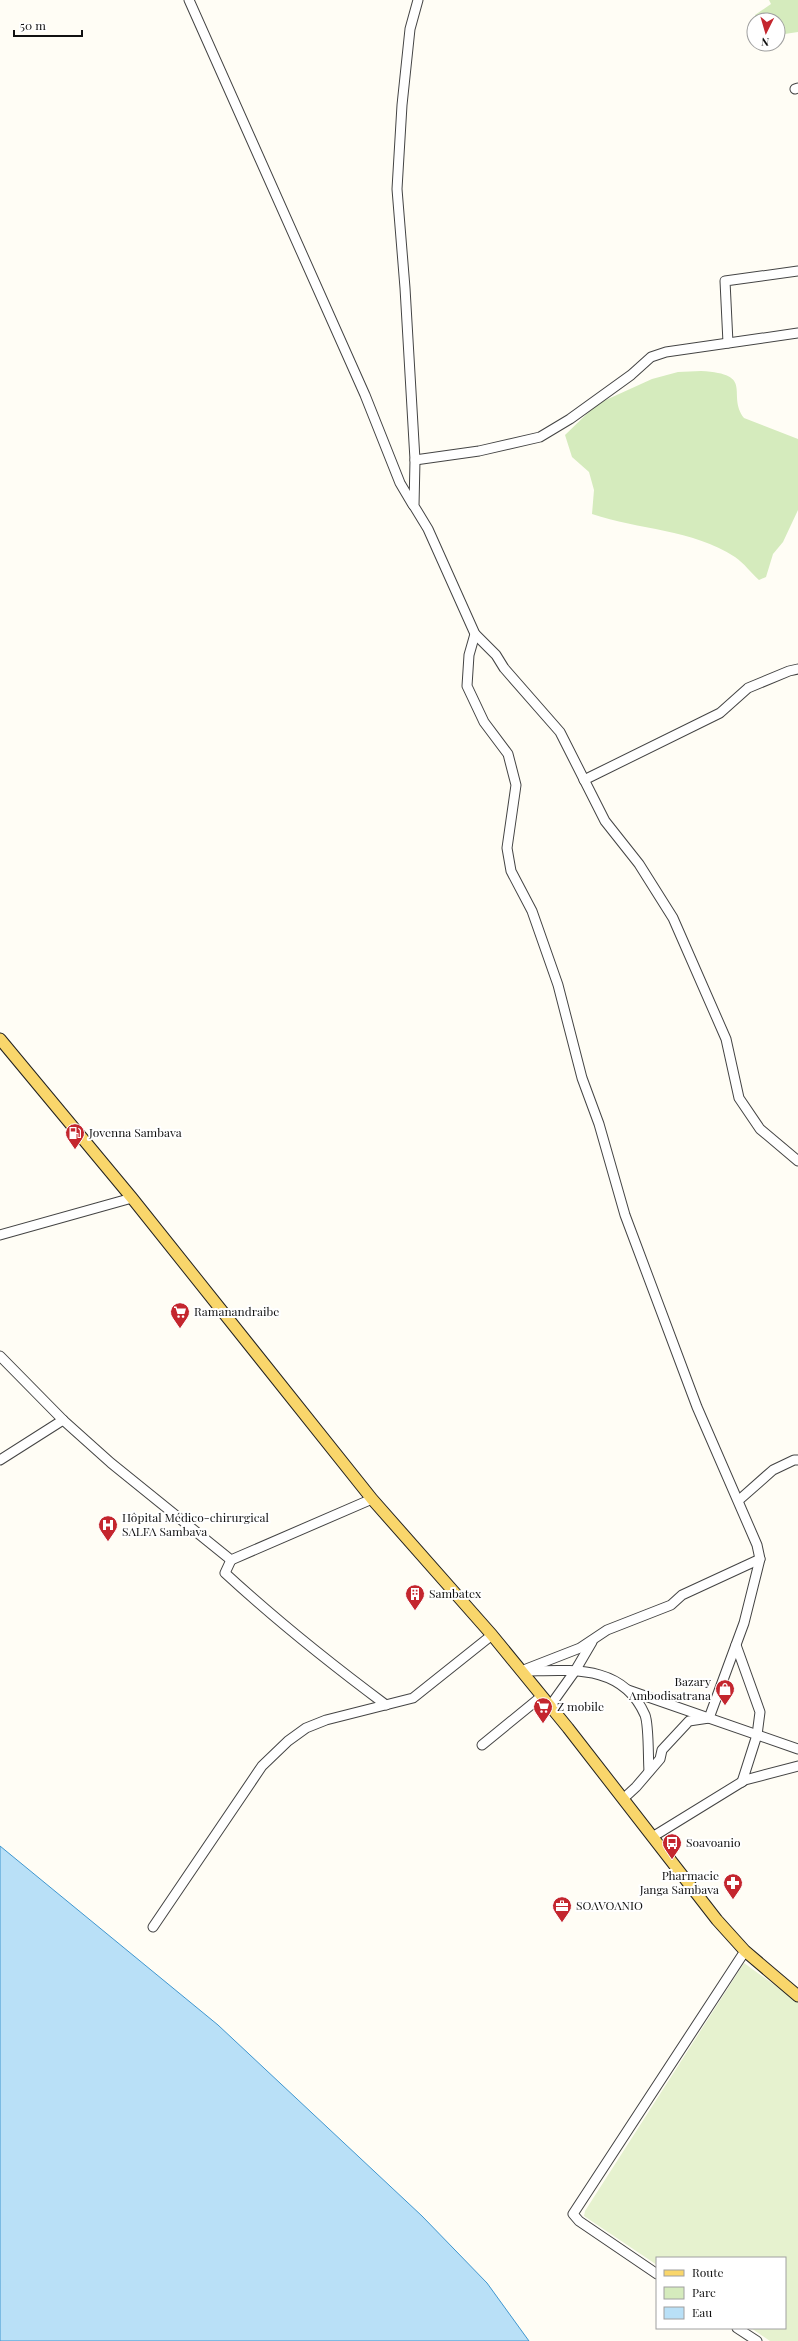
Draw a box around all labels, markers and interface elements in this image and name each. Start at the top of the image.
scale bar [14,12,82,38]
north arrow [746,12,786,52]
text: 50 m [20,17,46,33]
text: N [760,35,770,50]
fuel station icon: Jovenna Sambava [64,1122,86,1150]
place label: Jovenna Sambava [88,1124,182,1140]
supermarket icon: Ramanandraibe [169,1301,191,1329]
place label: Ramanandraibe [194,1303,279,1319]
place label: Hôpital Médico-chirurgical SALFA Sambava [122,1509,269,1539]
hospital icon: Hôpital Médico-chirurgical SALFA Sambava [97,1514,119,1542]
building icon: Sambatex [404,1583,426,1611]
place label: Sambatex [429,1585,482,1601]
place label: Bazary Ambodisatrana [628,1673,711,1703]
shop icon: Bazary Ambodisatrana [714,1678,736,1706]
supermarket icon: Z mobile [532,1696,554,1724]
place label: Z mobile [557,1698,604,1714]
bus stop icon: Soavoanio [661,1832,683,1860]
place label: Soavoanio [686,1834,741,1850]
place label: Pharmacie Janga Sambava [639,1867,719,1897]
pharmacy icon: Pharmacie Janga Sambava [722,1872,744,1900]
office icon: SOAVOANIO [551,1895,573,1923]
place label: SOAVOANIO [576,1897,643,1913]
legend [656,2257,786,2329]
text: Route [692,2264,724,2280]
text: Parc [692,2284,716,2300]
text: Eau [692,2304,712,2320]

